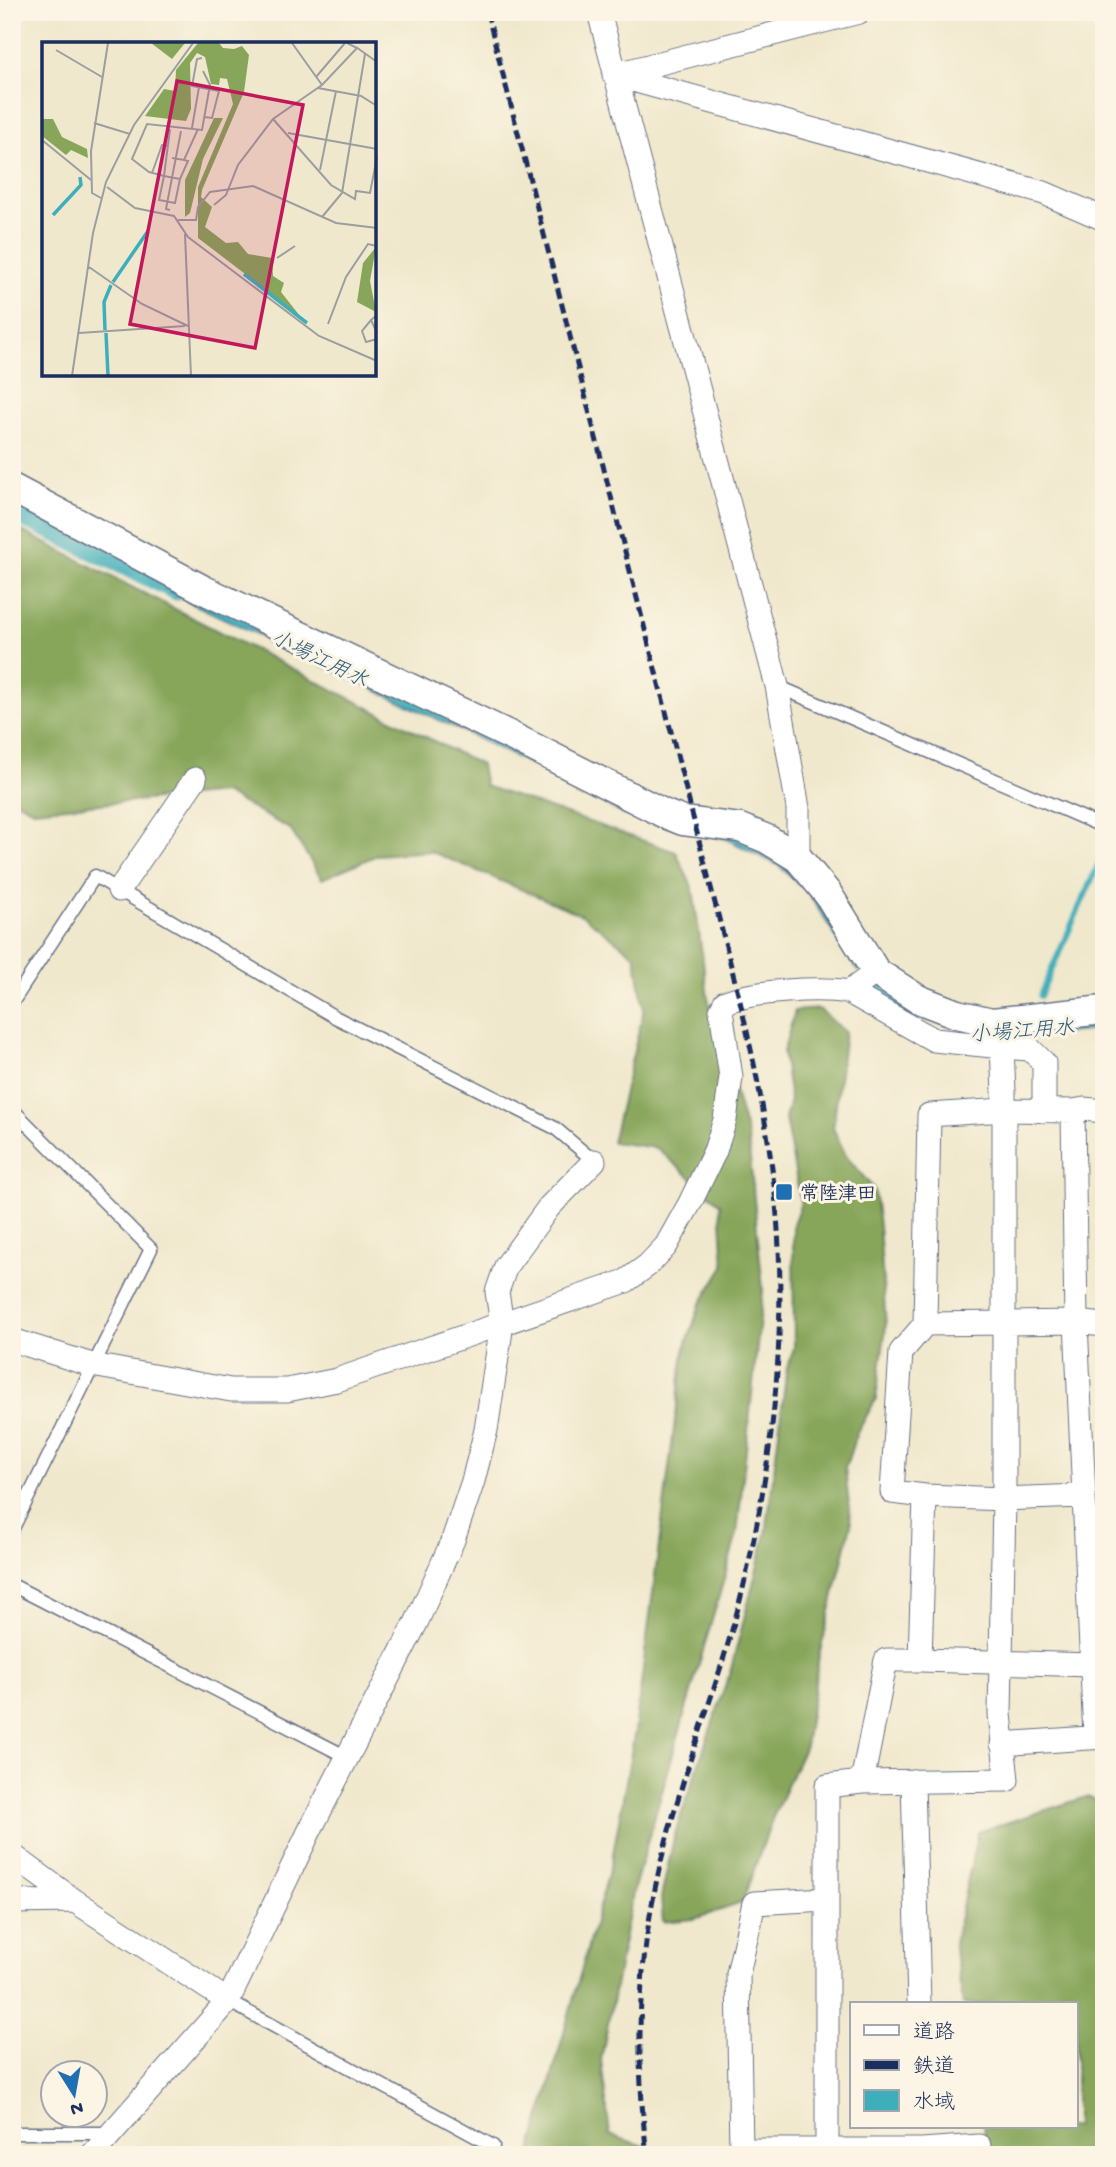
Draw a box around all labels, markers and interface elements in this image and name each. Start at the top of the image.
inset map [42,42,376,376]
water label: 小場江用水 [266,626,372,695]
water label: 小場江用水 [969,1016,1075,1050]
marker: 常陸津田 [774,1182,794,1202]
place label: 常陸津田 [800,1183,876,1207]
legend [850,2002,1078,2128]
text: 道路 [913,2021,955,2047]
text: 鉄道 [913,2055,955,2081]
north arrow [38,2058,108,2128]
text: 水域 [913,2091,955,2117]
text: N [68,2095,85,2120]

